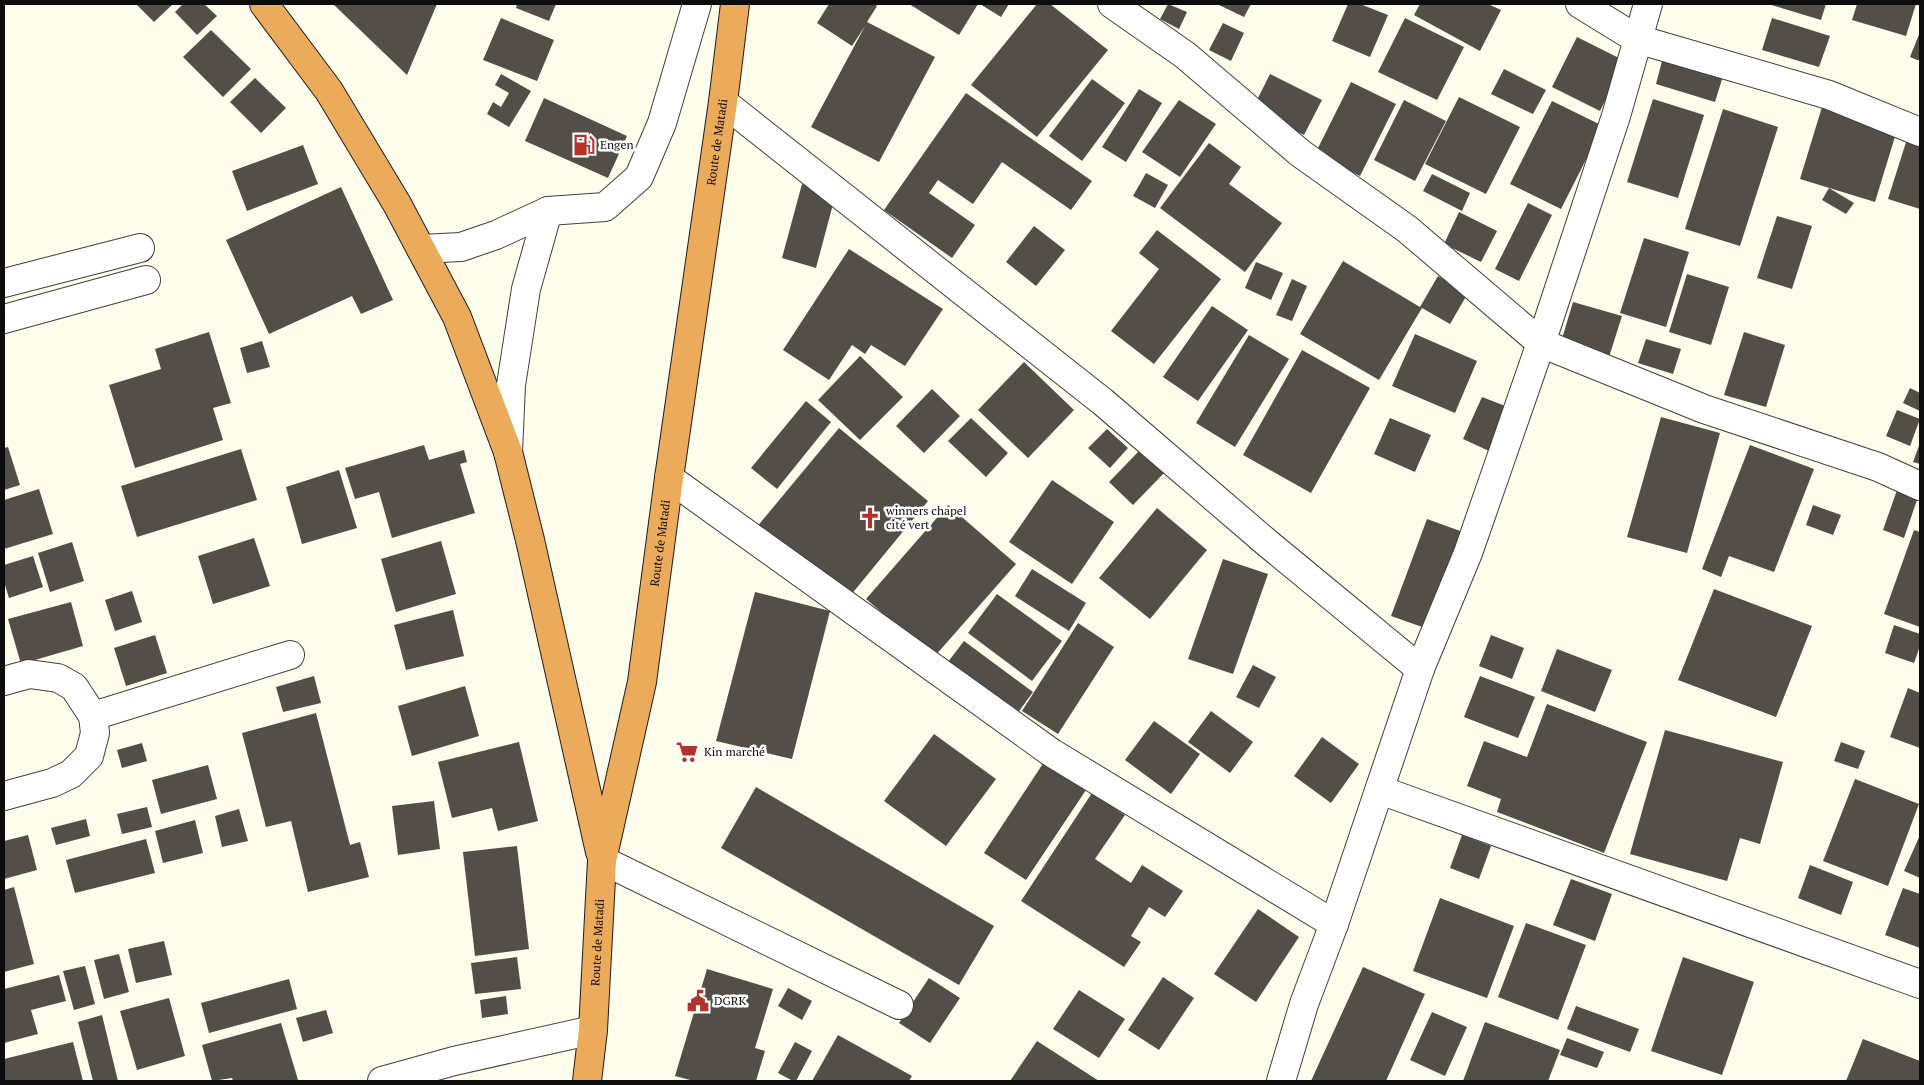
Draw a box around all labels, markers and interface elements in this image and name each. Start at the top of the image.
street label: Route de Matadi [703,98,730,186]
fuel station icon: Engen [571,132,597,158]
place label: Engen [600,137,634,152]
street label: Route de Matadi [647,499,673,587]
place label: winners chapel cité vert [885,503,967,532]
church icon: winners chapel cité vert [857,505,883,531]
supermarket icon: Kin marché [674,739,700,765]
place label: Kin marché [704,744,765,759]
street label: Route de Matadi [587,898,607,986]
public building icon: DGRK [685,988,711,1014]
place label: DGRK [714,993,746,1008]

